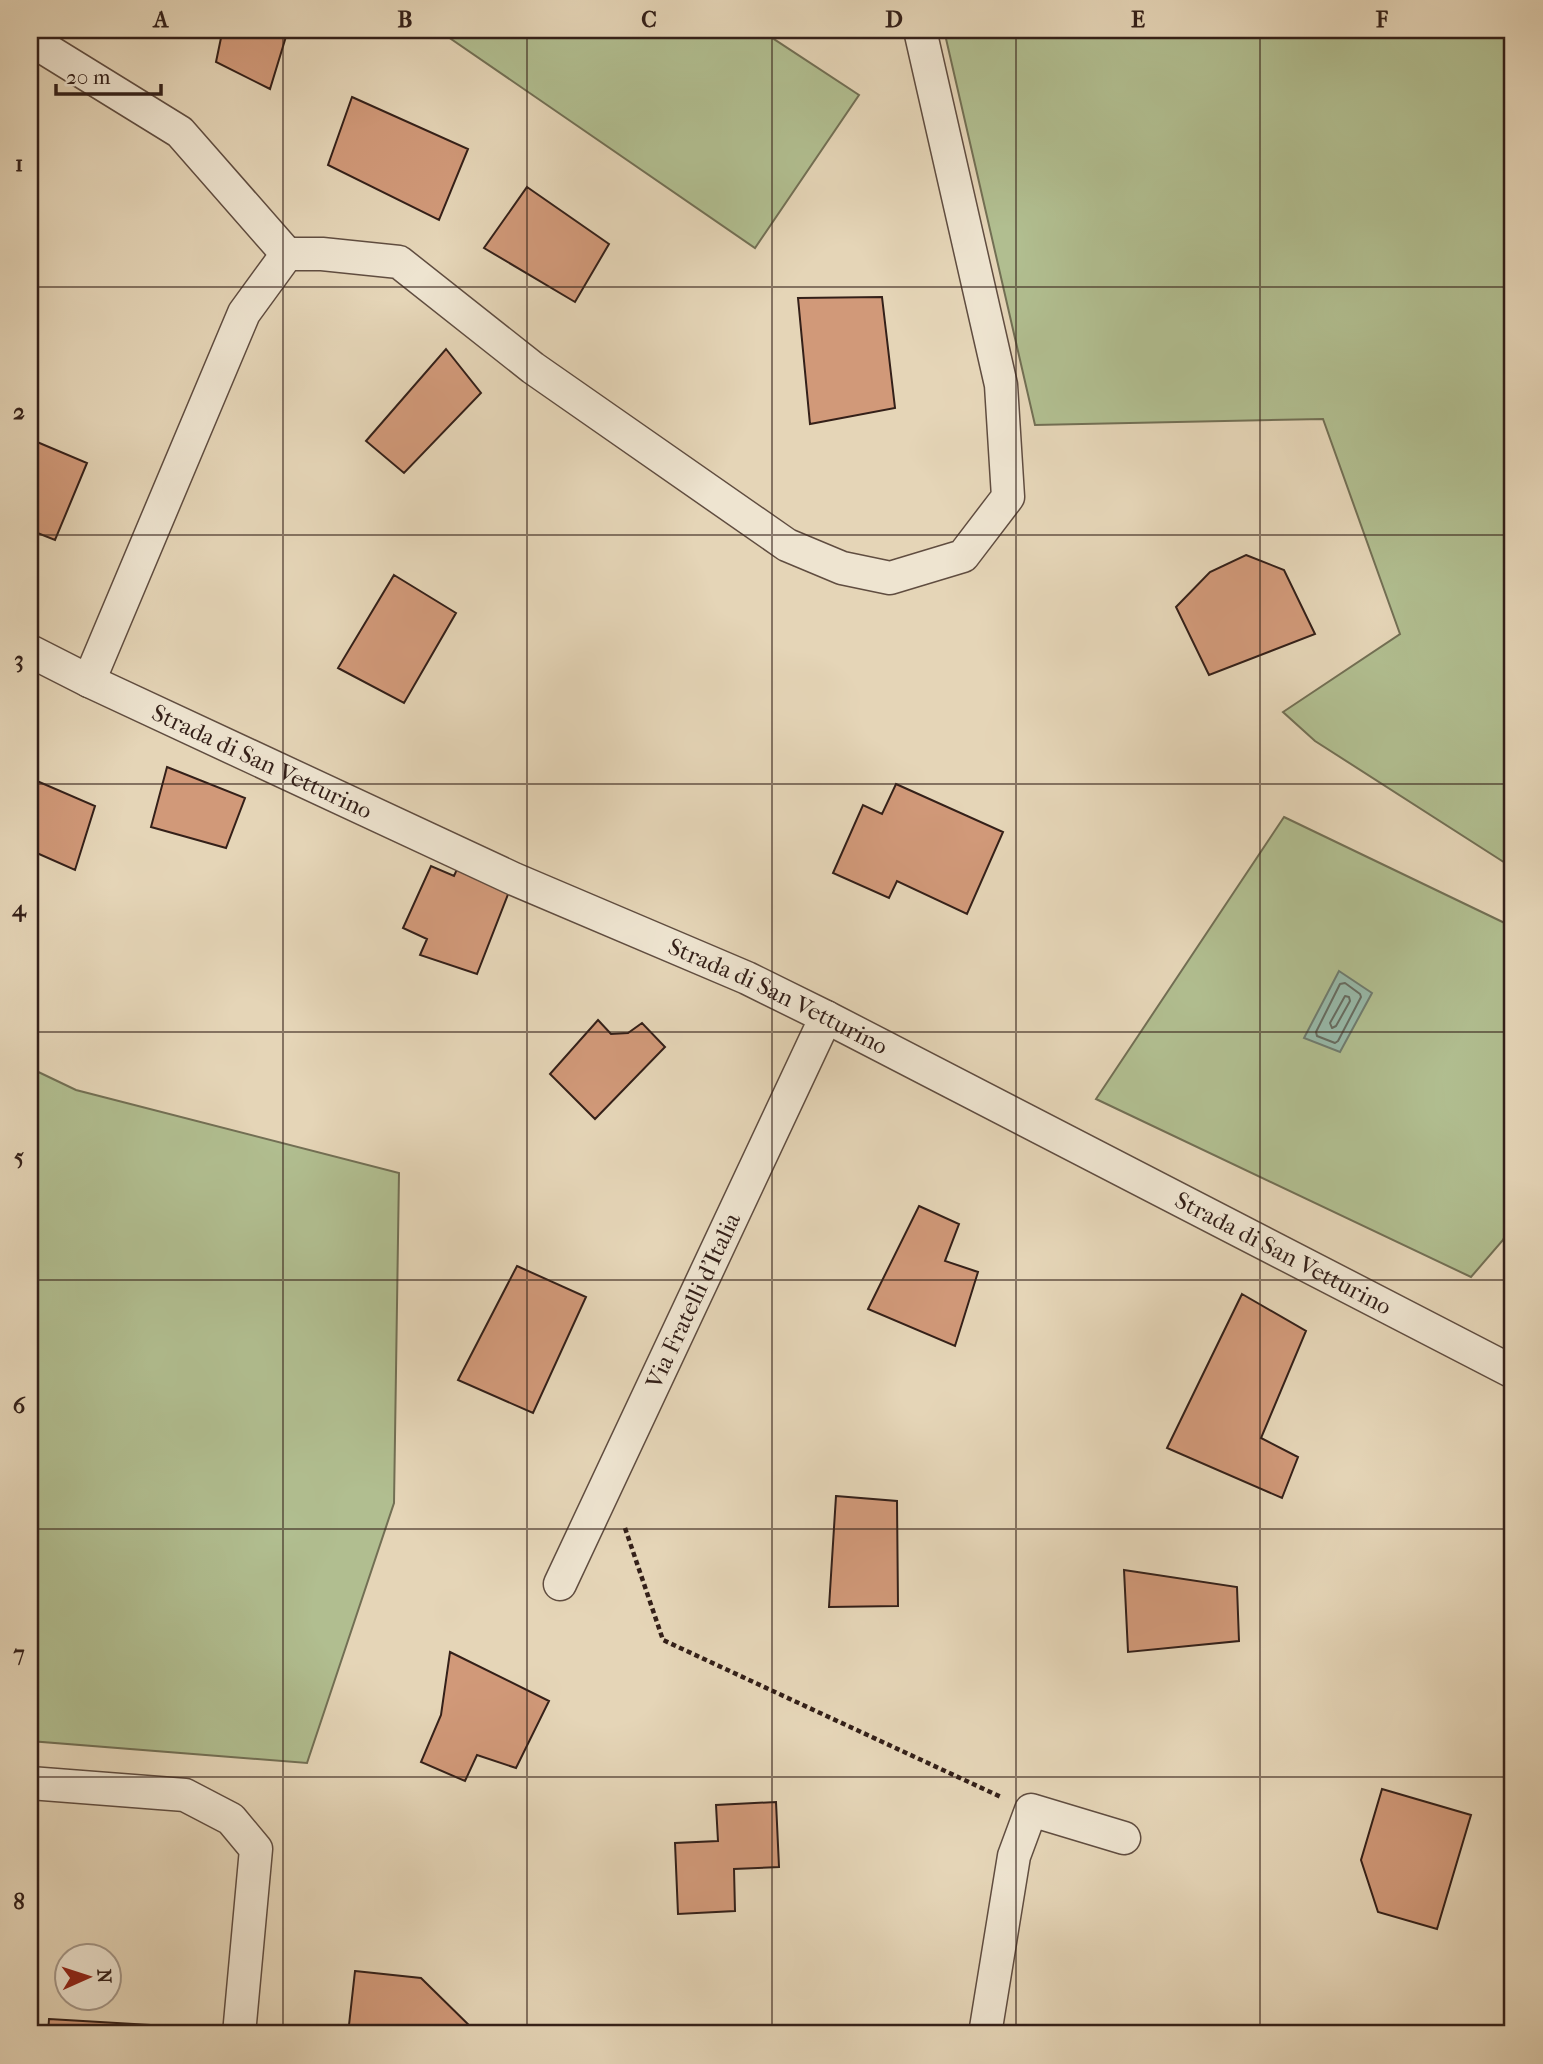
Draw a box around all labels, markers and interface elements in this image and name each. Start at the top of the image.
text: A [152,6,170,33]
text: B [398,6,413,33]
text: C [641,6,657,33]
text: D [885,6,903,33]
text: E [1131,6,1145,33]
text: F [1375,6,1389,33]
scale bar [56,52,161,96]
text: 20 m [66,65,111,89]
text: 1 [15,150,23,177]
text: 2 [13,398,25,425]
text: 3 [14,646,24,673]
street label: Strada di San Vetturino [147,698,377,825]
text: 4 [11,895,27,922]
street label: Strada di San Vetturino [664,932,892,1060]
text: 5 [14,1143,24,1170]
street label: Strada di San Vetturino [1170,1186,1396,1321]
street label: Via Fratelli d'Italia [639,1207,747,1394]
text: 6 [13,1392,26,1419]
text: 7 [12,1640,25,1667]
text: 8 [13,1888,25,1915]
north arrow [52,1941,122,2011]
text: N [93,1968,115,1985]

